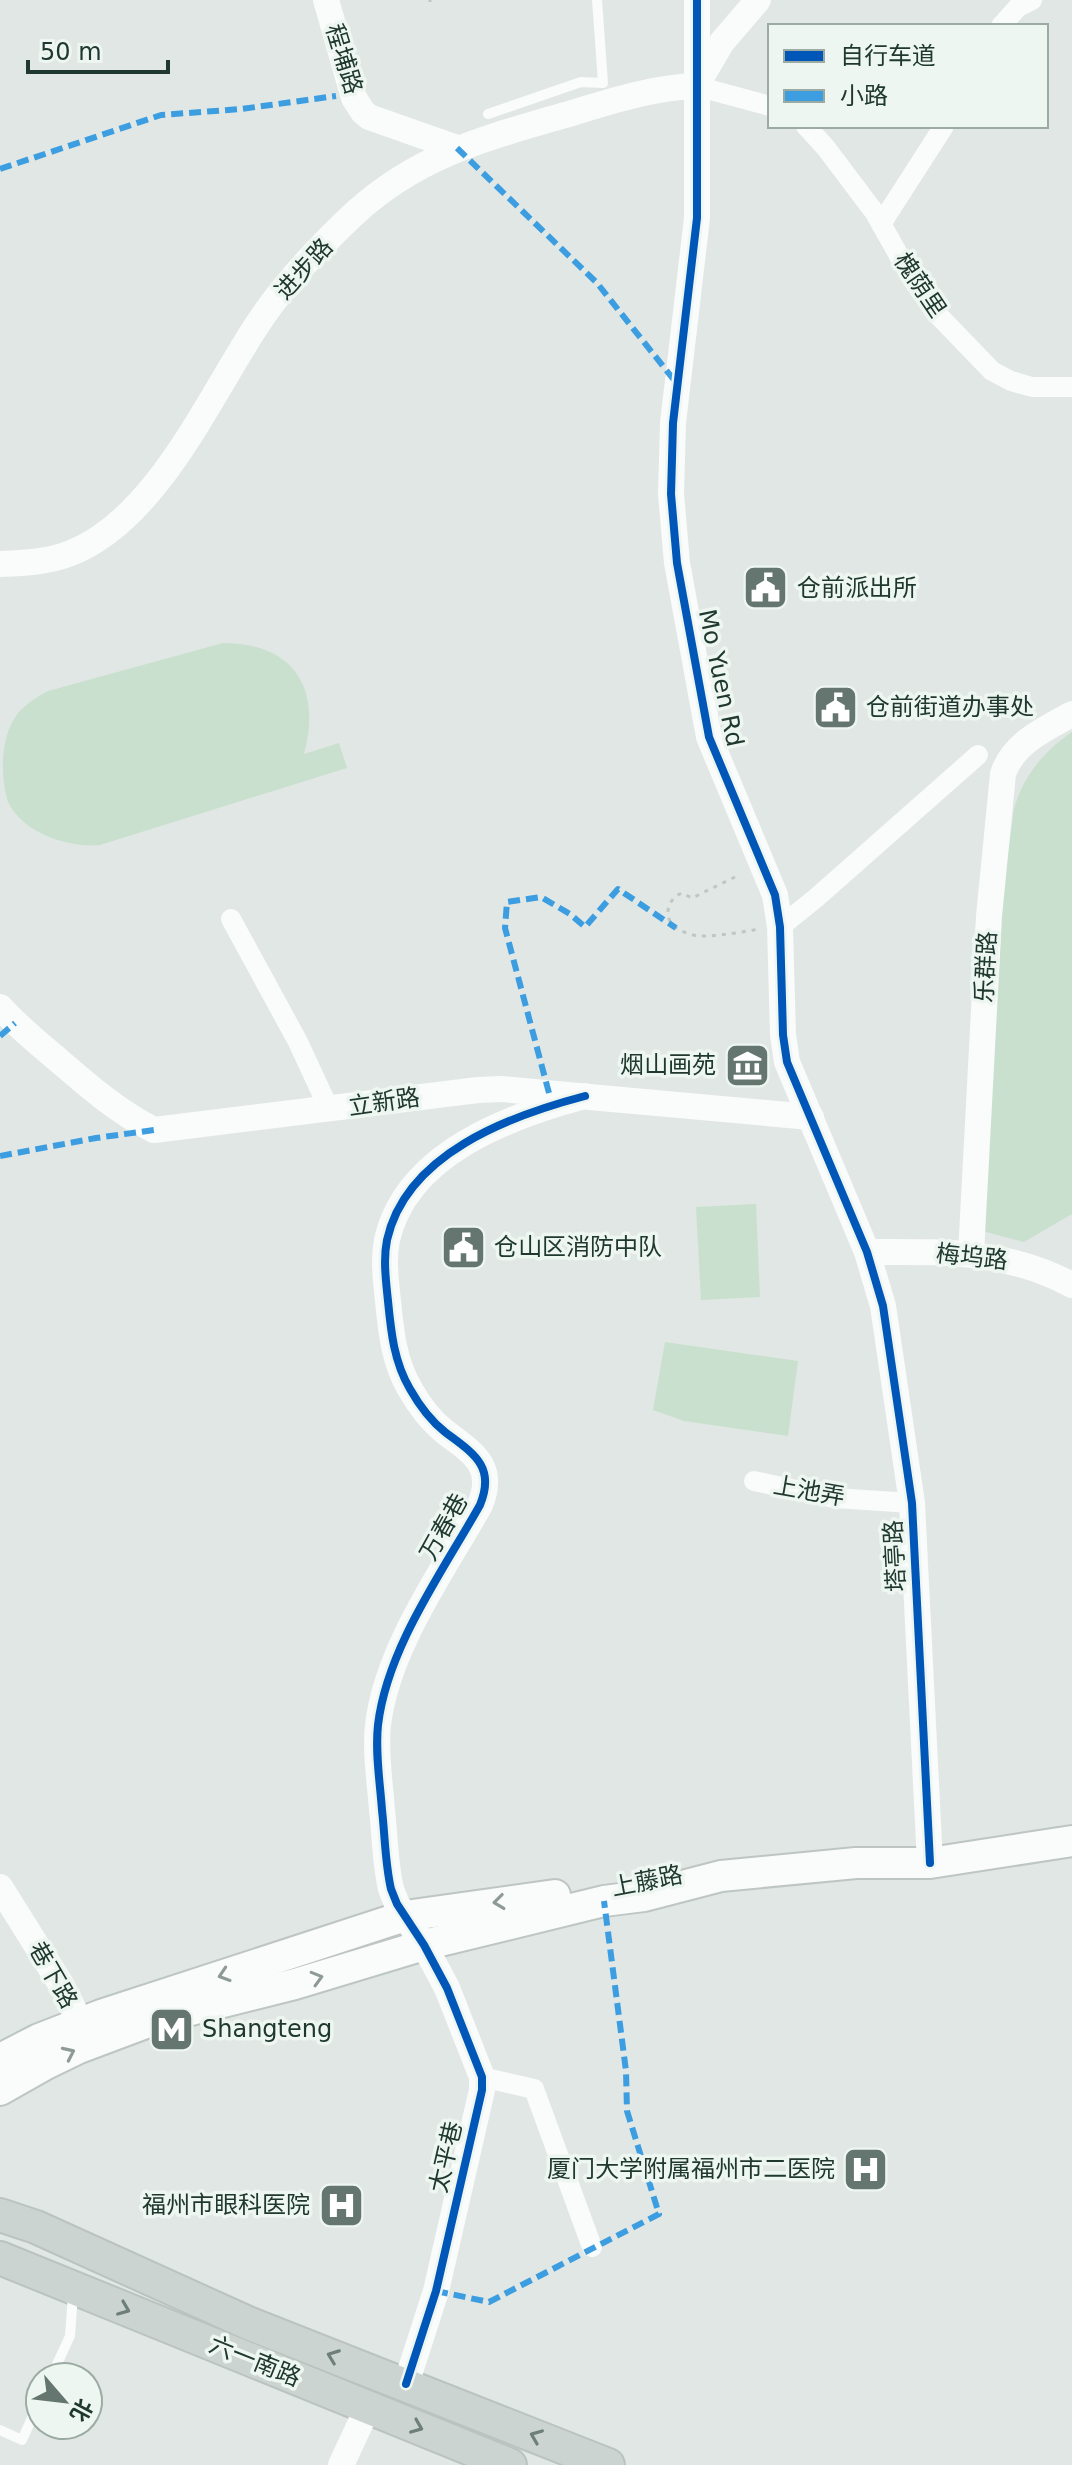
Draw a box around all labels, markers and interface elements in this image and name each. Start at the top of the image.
street label: 程埔路 [320,20,368,98]
scale bar [28,24,168,74]
legend [768,24,1048,128]
text: 50 m [40,38,102,66]
text: 自行车道 [840,42,936,70]
text: 小路 [840,82,888,110]
street label: 进步路 [270,233,338,305]
street label: 槐荫里 [888,247,952,323]
public building icon: 仓前派出所 [742,564,790,612]
place label: 仓前派出所 [797,574,917,602]
street label: Mo Yuen Rd [693,607,749,749]
public building icon: 仓前街道办事处 [811,683,859,731]
place label: 仓前街道办事处 [866,693,1034,721]
street label: 乐群路 [970,930,1002,1004]
museum icon: 烟山画苑 [723,1041,771,1089]
place label: 烟山画苑 [620,1051,716,1079]
street label: 立新路 [346,1083,422,1121]
public building icon: 仓山区消防中队 [439,1223,487,1271]
place label: 仓山区消防中队 [494,1233,662,1261]
street label: 梅坞路 [935,1239,1009,1275]
street label: 上池弄 [771,1471,847,1511]
street label: 万春巷 [414,1489,474,1565]
street label: 塔亭路 [879,1519,911,1593]
street label: 上藤路 [609,1860,685,1902]
one-way arrow [493,1894,506,1911]
street label: 巷下路 [23,1937,83,2013]
one-way arrow [218,1965,232,1981]
one-way arrow [310,1971,323,1987]
metro station icon: Shangteng [147,2005,195,2053]
place label: Shangteng [202,2015,332,2043]
one-way arrow [60,2047,75,2063]
street label: 太平巷 [424,2119,468,2195]
hospital icon: 厦门大学附属福州市二医院 [842,2145,890,2193]
place label: 厦门大学附属福州市二医院 [547,2155,835,2183]
hospital icon: 福州市眼科医院 [317,2181,365,2229]
place label: 福州市眼科医院 [142,2191,310,2219]
one-way arrow [116,2299,130,2315]
street label: 六一南路 [205,2330,305,2392]
one-way arrow [327,2349,341,2366]
north arrow [24,2361,104,2441]
text: 北 [65,2395,97,2426]
one-way arrow [409,2417,423,2434]
one-way arrow [530,2429,544,2446]

